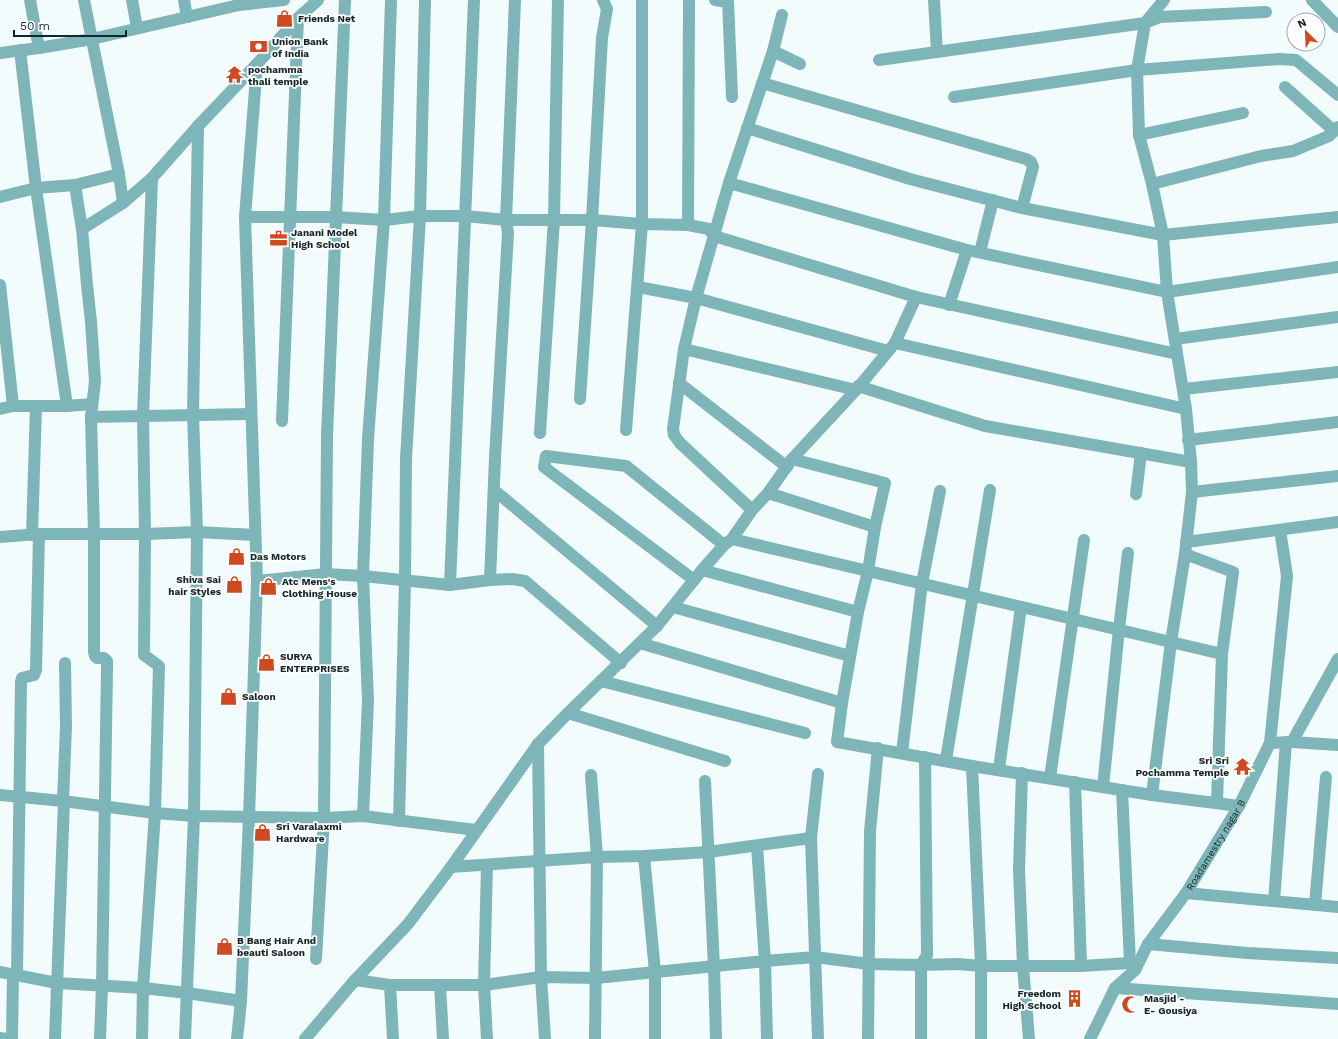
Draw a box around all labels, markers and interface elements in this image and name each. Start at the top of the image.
shop icon: Friends Net [275,8,295,28]
scale bar [14,12,126,38]
north arrow [1286,12,1326,52]
place label: Friends Net [298,13,356,24]
text: N [1296,16,1309,31]
text: 50 m [20,19,50,33]
place label: Union Bank of India [272,36,329,59]
bank icon: Union Bank of India [249,37,269,57]
place label: pochamma thali temple [248,64,309,87]
temple icon: pochamma thali temple [225,65,245,85]
place label: Janani Model High School [291,227,358,250]
office icon: Janani Model High School [268,228,288,248]
shop icon: Das Motors [227,546,247,566]
place label: Das Motors [250,551,307,562]
place label: Shiva Sai hair Styles [168,574,222,597]
shop icon: Shiva Sai hair Styles [224,575,244,595]
place label: Atc Mens's Clothing House [282,576,357,599]
shop icon: Atc Mens's Clothing House [259,577,279,597]
place label: SURYA ENTERPRISES [280,651,350,674]
shop icon: SURYA ENTERPRISES [257,652,277,672]
shop icon: Saloon [219,686,239,706]
place label: Saloon [242,691,276,702]
place label: Sri Sri Pochamma Temple [1135,755,1229,778]
temple icon: Sri Sri Pochamma Temple [1232,756,1252,776]
street label: Roadamestry nagar B [1184,798,1247,892]
place label: Sri Varalaxmi Hardware [276,821,342,844]
shop icon: Sri Varalaxmi Hardware [253,822,273,842]
place label: B Bang Hair And beauti Saloon [237,935,316,958]
shop icon: B Bang Hair And beauti Saloon [214,936,234,956]
place label: Freedom High School [1002,988,1062,1011]
building icon: Freedom High School [1064,989,1084,1009]
place label: Masjid - E- Gousiya [1144,993,1197,1016]
mosque icon: Masjid - E- Gousiya [1121,994,1141,1014]

